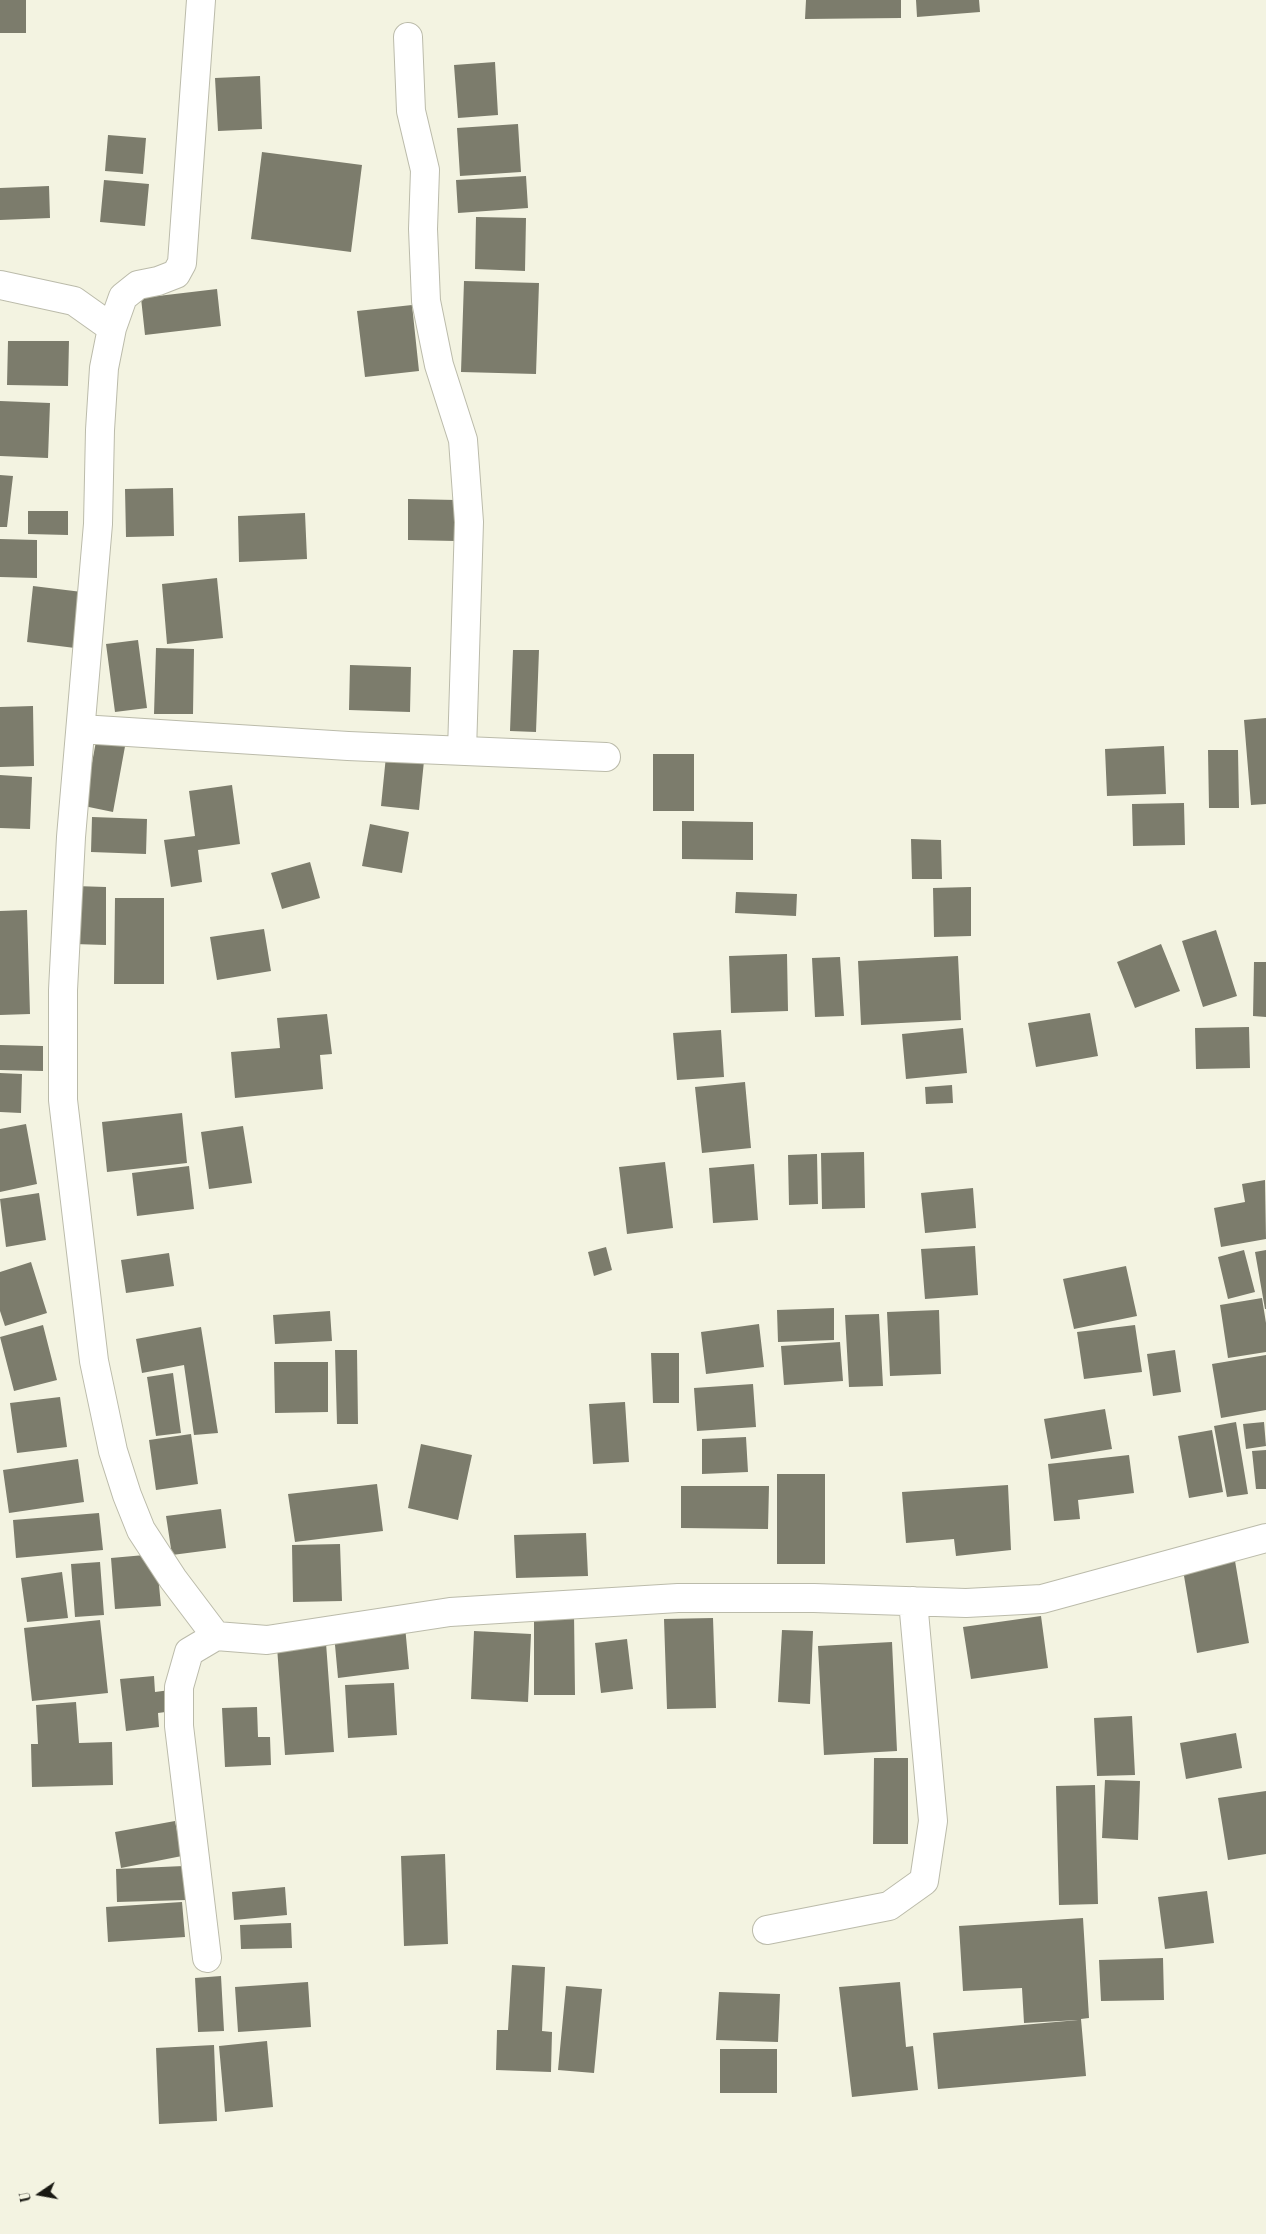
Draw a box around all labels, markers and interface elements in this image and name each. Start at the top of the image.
north arrow [15,2169,65,2219]
text: U [15,2191,35,2204]

